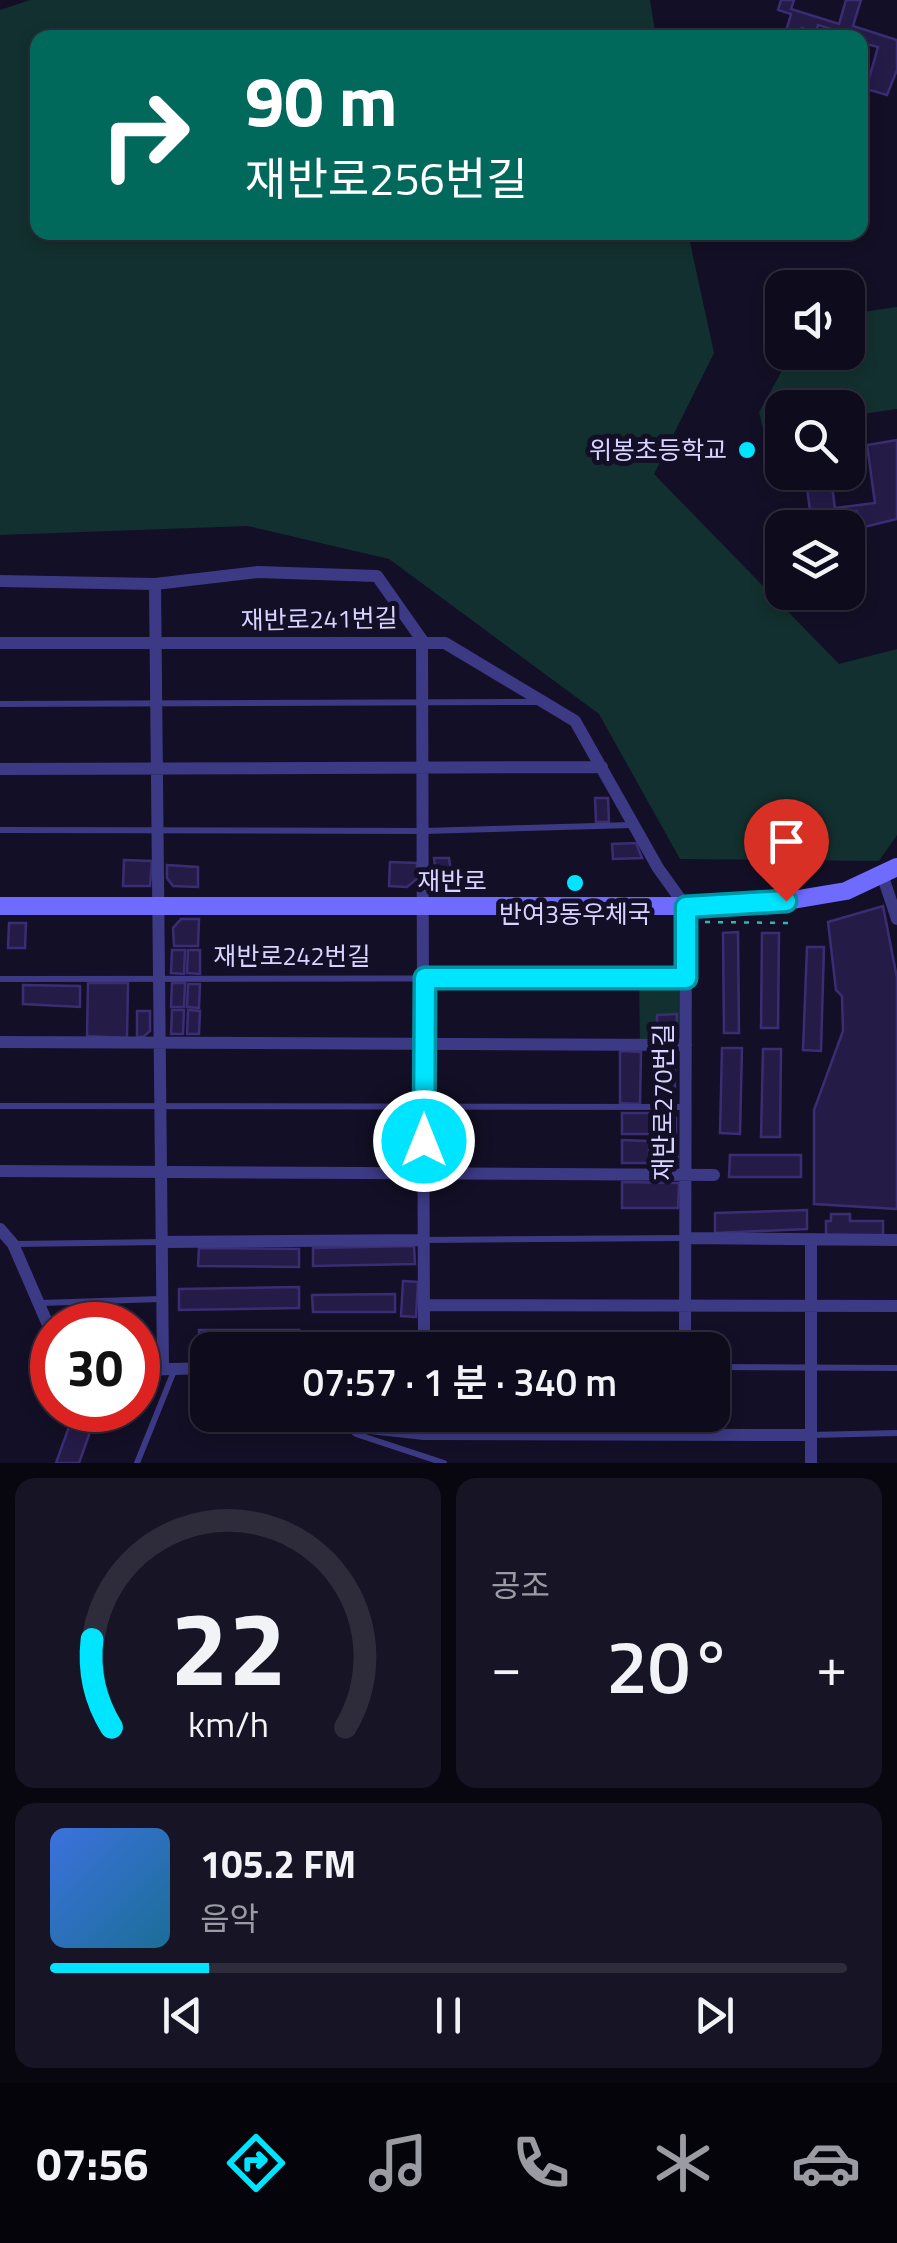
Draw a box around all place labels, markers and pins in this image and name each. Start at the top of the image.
place label: 위봉초등학교 [589,431,727,469]
marker: 위봉초등학교 [736,439,758,461]
pin [744,799,829,902]
marker: 반여3동우체국 [564,872,586,894]
place label: 반여3동우체국 [499,895,651,933]

